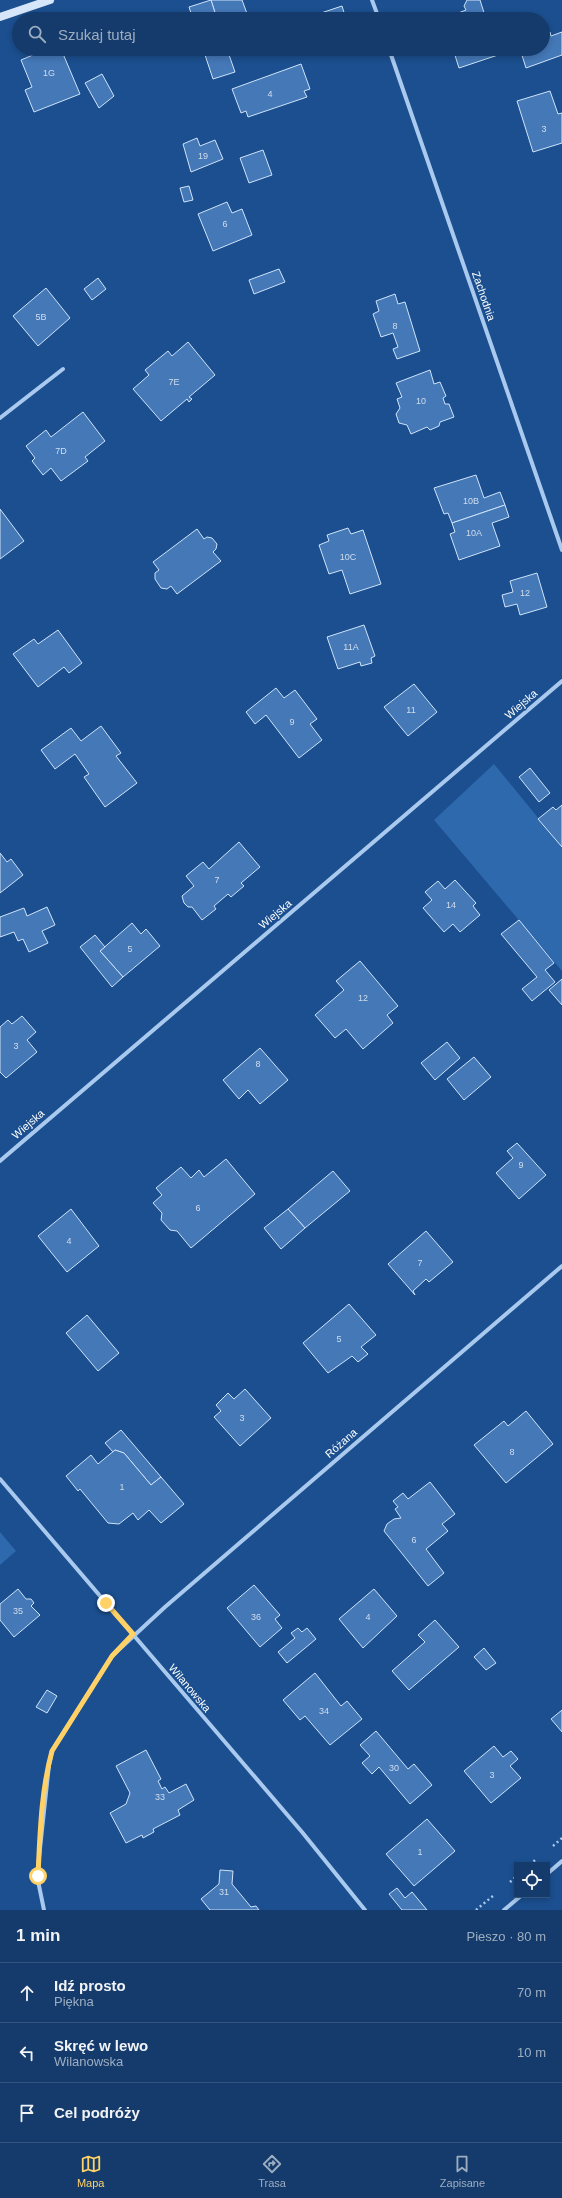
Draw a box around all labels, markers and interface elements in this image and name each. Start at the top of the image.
search box [12,12,550,56]
icon: search [26,23,48,45]
text: Szukaj tutaj [58,26,136,43]
house number: 1G [43,68,55,78]
house number: 4 [267,89,273,99]
house number: 3 [541,124,547,134]
house number: 19 [198,151,208,161]
house number: 6 [222,219,228,229]
street label: Zachodnia [470,270,498,323]
house number: 5B [35,312,47,322]
house number: 8 [392,321,398,331]
house number: 7E [168,377,180,387]
house number: 10 [416,396,426,406]
house number: 7D [55,446,67,456]
house number: 10B [463,496,479,506]
house number: 10A [466,528,482,538]
house number: 10C [340,552,357,562]
house number: 12 [520,588,530,598]
house number: 11A [343,642,359,652]
street label: Wiejska [503,686,540,721]
house number: 11 [406,705,416,715]
house number: 9 [289,717,295,727]
house number: 7 [214,875,220,885]
street label: Wiejska [256,896,294,931]
house number: 14 [446,900,456,910]
house number: 5 [127,944,133,954]
house number: 12 [358,993,368,1003]
house number: 3 [13,1041,19,1051]
house number: 8 [255,1059,261,1069]
street label: Wiejska [10,1106,47,1141]
house number: 9 [518,1160,524,1170]
house number: 6 [195,1203,201,1213]
house number: 4 [66,1236,72,1246]
house number: 7 [417,1258,423,1268]
house number: 5 [336,1334,342,1344]
house number: 3 [239,1413,245,1423]
street label: Różana [323,1425,360,1460]
house number: 8 [509,1447,515,1457]
house number: 1 [119,1482,125,1492]
house number: 6 [411,1535,417,1545]
route end [97,1594,115,1612]
house number: 35 [13,1606,23,1616]
house number: 36 [251,1612,261,1622]
house number: 4 [365,1612,371,1622]
street label: Wilanowska [167,1662,214,1715]
house number: 34 [319,1706,329,1716]
house number: 30 [389,1763,399,1773]
house number: 3 [489,1770,495,1780]
house number: 33 [155,1792,165,1802]
house number: 1 [417,1847,423,1857]
map controls [514,1862,550,1898]
button: locate [514,1862,550,1898]
route start [29,1867,47,1885]
house number: 31 [219,1887,229,1897]
text: 1 min [16,1926,60,1945]
text: Pieszo · 80 m [467,1929,546,1944]
text: Idź prosto [54,1977,126,1994]
icon: ahead [16,1982,38,2004]
text: 70 m [517,1985,546,2000]
text: Piękna [54,1994,94,2009]
text: Skręć w lewo [54,2037,148,2054]
icon: left [16,2042,38,2064]
text: 10 m [517,2045,546,2060]
text: Wilanowska [54,2054,123,2069]
icon: arrive [16,2102,38,2124]
text: Cel podróży [54,2104,140,2121]
tab: Mapa [77,2153,104,2189]
tab: Trasa [258,2153,286,2189]
tab: Zapisane [440,2153,485,2189]

